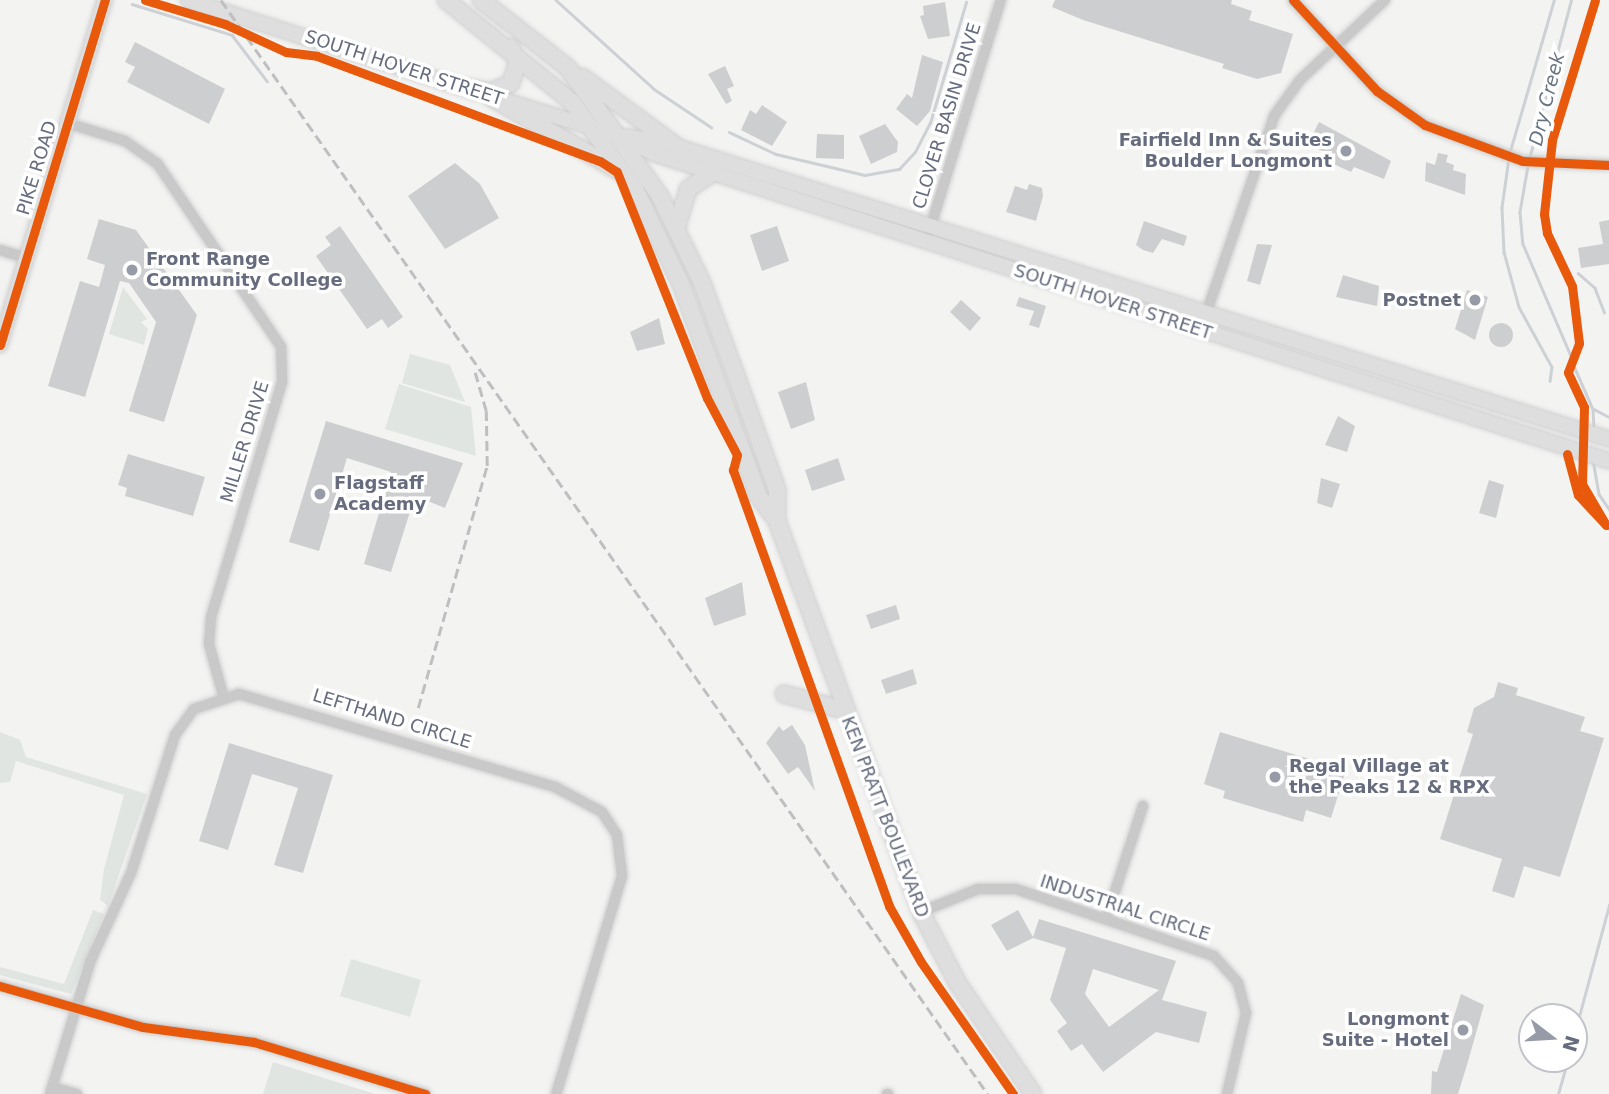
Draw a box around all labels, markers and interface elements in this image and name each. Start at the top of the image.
street label: CLOVER BASIN DRIVE [908,20,986,212]
street label: SOUTH HOVER STREET [302,26,506,110]
water label: Dry Creek [1524,50,1570,148]
street label: PIKE ROAD [12,118,62,218]
place label: Fairfield Inn & Suites Boulder Longmont [1119,130,1332,172]
marker: Fairfield Inn & Suites Boulder Longmont [1338,143,1354,159]
place label: Front Range Community College [146,249,343,292]
street label: SOUTH HOVER STREET [1011,260,1215,344]
marker: Front Range Community College [124,262,140,278]
place label: Postnet [1382,289,1461,311]
marker: Postnet [1467,292,1483,308]
street label: MILLER DRIVE [216,379,274,505]
place label: Flagstaff Academy [334,473,426,516]
marker: Flagstaff Academy [312,486,328,502]
street label: LEFTHAND CIRCLE [310,685,474,753]
street label: KEN PRATT BOULEVARD [837,713,933,921]
place label: Regal Village at the Peaks 12 & RPX [1289,756,1490,798]
marker: Regal Village at the Peaks 12 & RPX [1267,769,1283,785]
street label: INDUSTRIAL CIRCLE [1037,870,1213,946]
north arrow [1518,1003,1588,1073]
place label: Longmont Suite - Hotel [1322,1009,1449,1052]
marker: Longmont Suite - Hotel [1455,1022,1471,1038]
text: N [1558,1033,1584,1054]

